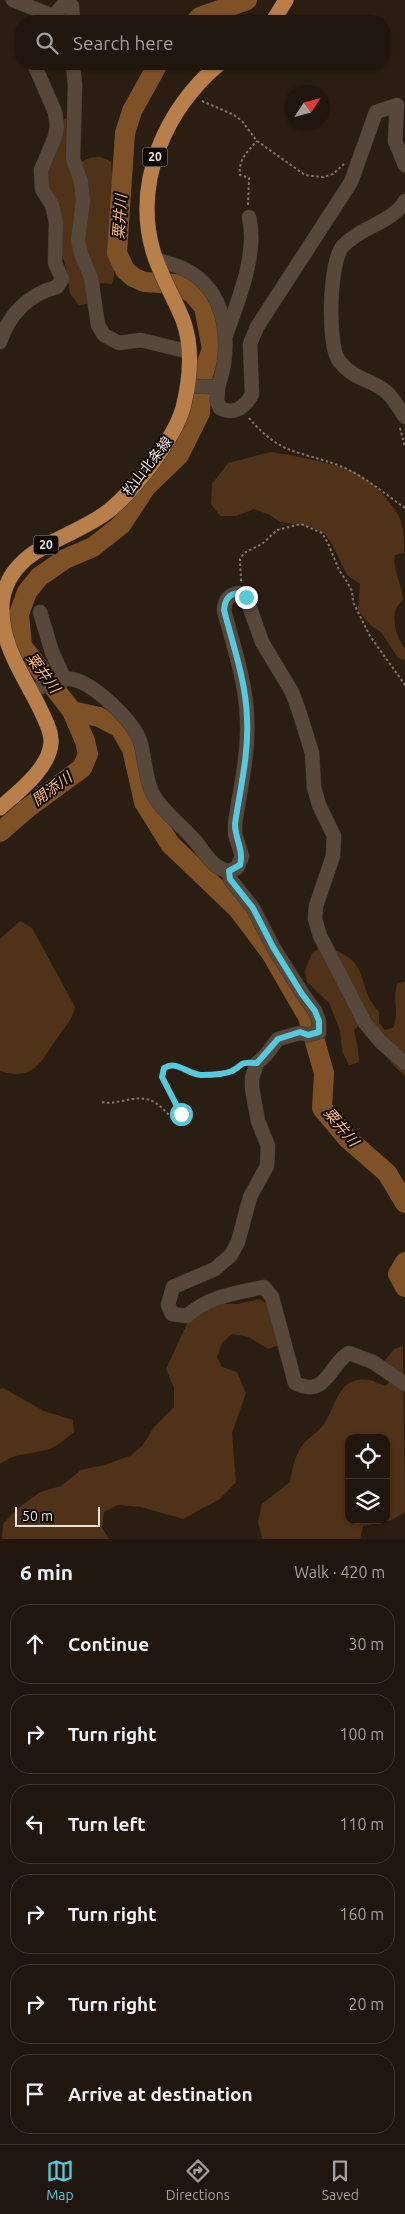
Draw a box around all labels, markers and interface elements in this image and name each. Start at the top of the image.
search box [15,15,390,70]
icon: search [33,29,61,57]
text: Search here [73,32,173,54]
north arrow [285,85,330,130]
road number: 20 [142,148,168,166]
water label: 粟井川 [109,192,130,240]
street label: 松山北条線 [119,433,175,499]
road number: 20 [34,536,58,554]
route end [235,586,258,609]
water label: 粟井川 [23,650,65,697]
water label: 開添川 [29,767,77,809]
route start [170,1103,193,1126]
water label: 粟井川 [320,1104,364,1151]
map controls [345,1434,390,1524]
button: locate [345,1434,390,1479]
button: layers [345,1479,390,1524]
scale bar [15,1504,100,1527]
text: 50 m [22,1508,53,1524]
text: 6 min [20,1560,73,1584]
text: Walk · 420 m [294,1563,385,1581]
icon: ahead [21,1630,49,1658]
text: Continue [68,1633,149,1655]
text: 30 m [348,1635,384,1653]
icon: right [21,1720,49,1748]
text: Turn right [68,1723,156,1745]
text: 100 m [339,1725,384,1743]
icon: left [21,1810,49,1838]
text: Turn left [68,1813,146,1835]
text: 110 m [339,1815,384,1833]
icon: right [21,1900,49,1928]
text: Turn right [68,1903,156,1925]
text: 160 m [339,1905,384,1923]
icon: right [21,1990,49,2018]
text: Turn right [68,1993,156,2015]
text: 20 m [348,1995,384,2013]
icon: arrive [21,2080,49,2108]
text: Arrive at destination [68,2083,253,2105]
tab: Map [46,2157,74,2203]
tab: Directions [166,2157,230,2203]
tab: Saved [322,2157,359,2203]

